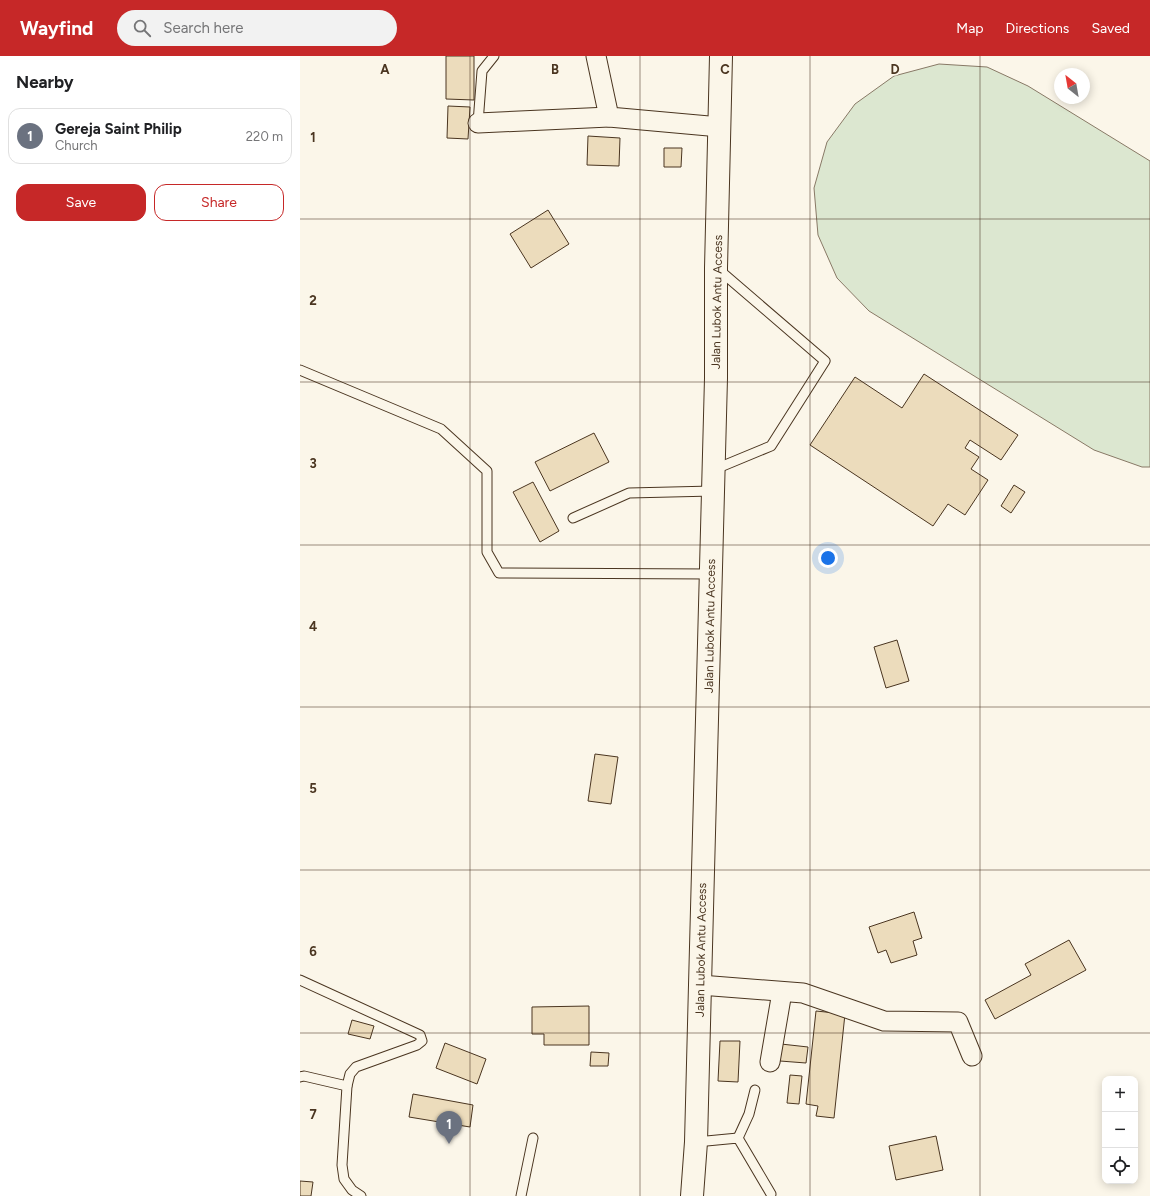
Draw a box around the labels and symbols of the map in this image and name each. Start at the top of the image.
text: A [380,62,390,77]
text: B [551,62,559,77]
text: C [720,62,730,77]
text: D [890,62,900,77]
north arrow [1054,68,1090,104]
text: 1 [310,130,316,145]
street label: Jalan Lubok Antu Access [709,234,725,369]
text: 2 [309,293,317,308]
text: 3 [309,456,317,471]
your location [818,548,838,568]
street label: Jalan Lubok Antu Access [702,558,718,693]
text: 4 [309,619,317,634]
text: 5 [309,781,317,796]
street label: Jalan Lubok Antu Access [693,882,709,1017]
text: 6 [309,944,317,959]
text: 7 [309,1107,317,1122]
pin: 1 [436,1111,462,1144]

